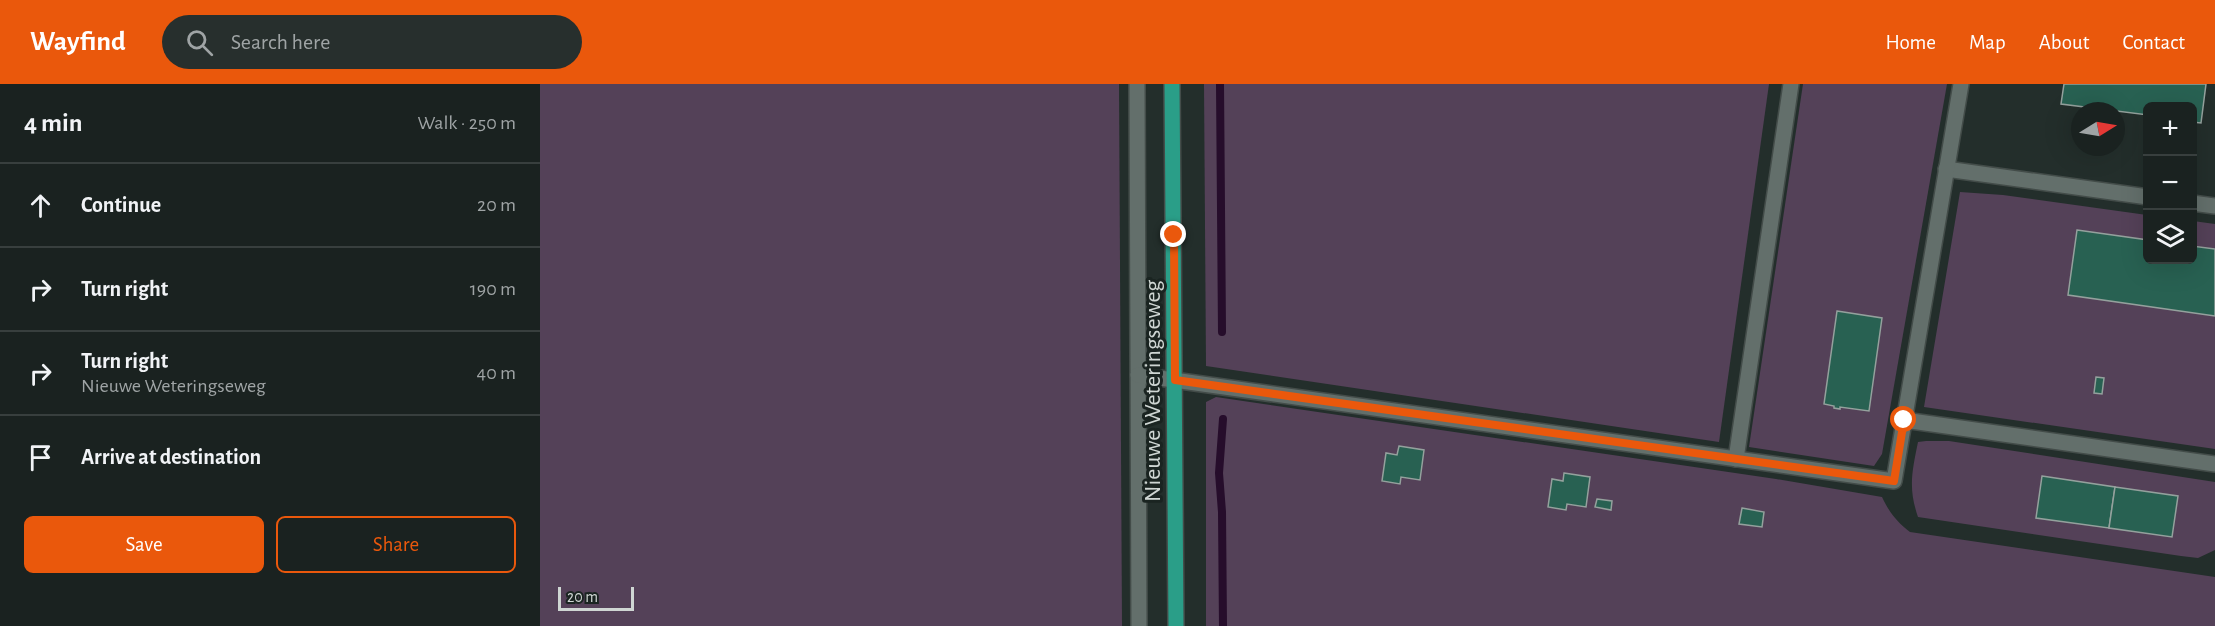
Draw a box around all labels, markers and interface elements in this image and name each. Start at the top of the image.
search box [162,15,582,69]
icon: search [183,26,216,59]
text: Wayfind [30,28,126,56]
text: Search here [231,31,330,53]
text: Home [1885,32,1936,53]
text: Map [1969,32,2006,53]
text: About [2039,32,2089,53]
text: Contact [2122,32,2185,53]
north arrow [2071,102,2125,156]
map controls [2143,102,2197,264]
button: + [2143,102,2197,156]
text: 4 min [24,110,83,136]
text: Walk · 250 m [417,113,516,133]
button: − [2143,156,2197,210]
icon: ahead [24,189,57,222]
text: Continue [81,194,161,216]
text: 20 m [477,195,516,215]
button: layers [2143,210,2197,264]
route end [1160,221,1186,247]
icon: right [24,273,57,306]
text: Turn right [81,278,168,300]
text: 190 m [470,279,516,299]
street label: Nieuwe Weteringseweg [1141,280,1165,502]
text: Turn right [81,350,168,372]
icon: right [24,357,57,390]
text: 40 m [477,363,516,383]
text: Nieuwe Weteringseweg [81,376,266,396]
route start [1890,406,1916,432]
icon: arrive [24,441,57,474]
text: Arrive at destination [81,446,261,468]
button: Save [24,516,264,573]
button: Share [276,516,516,573]
scale bar [558,584,634,612]
text: 20 m [567,589,598,605]

